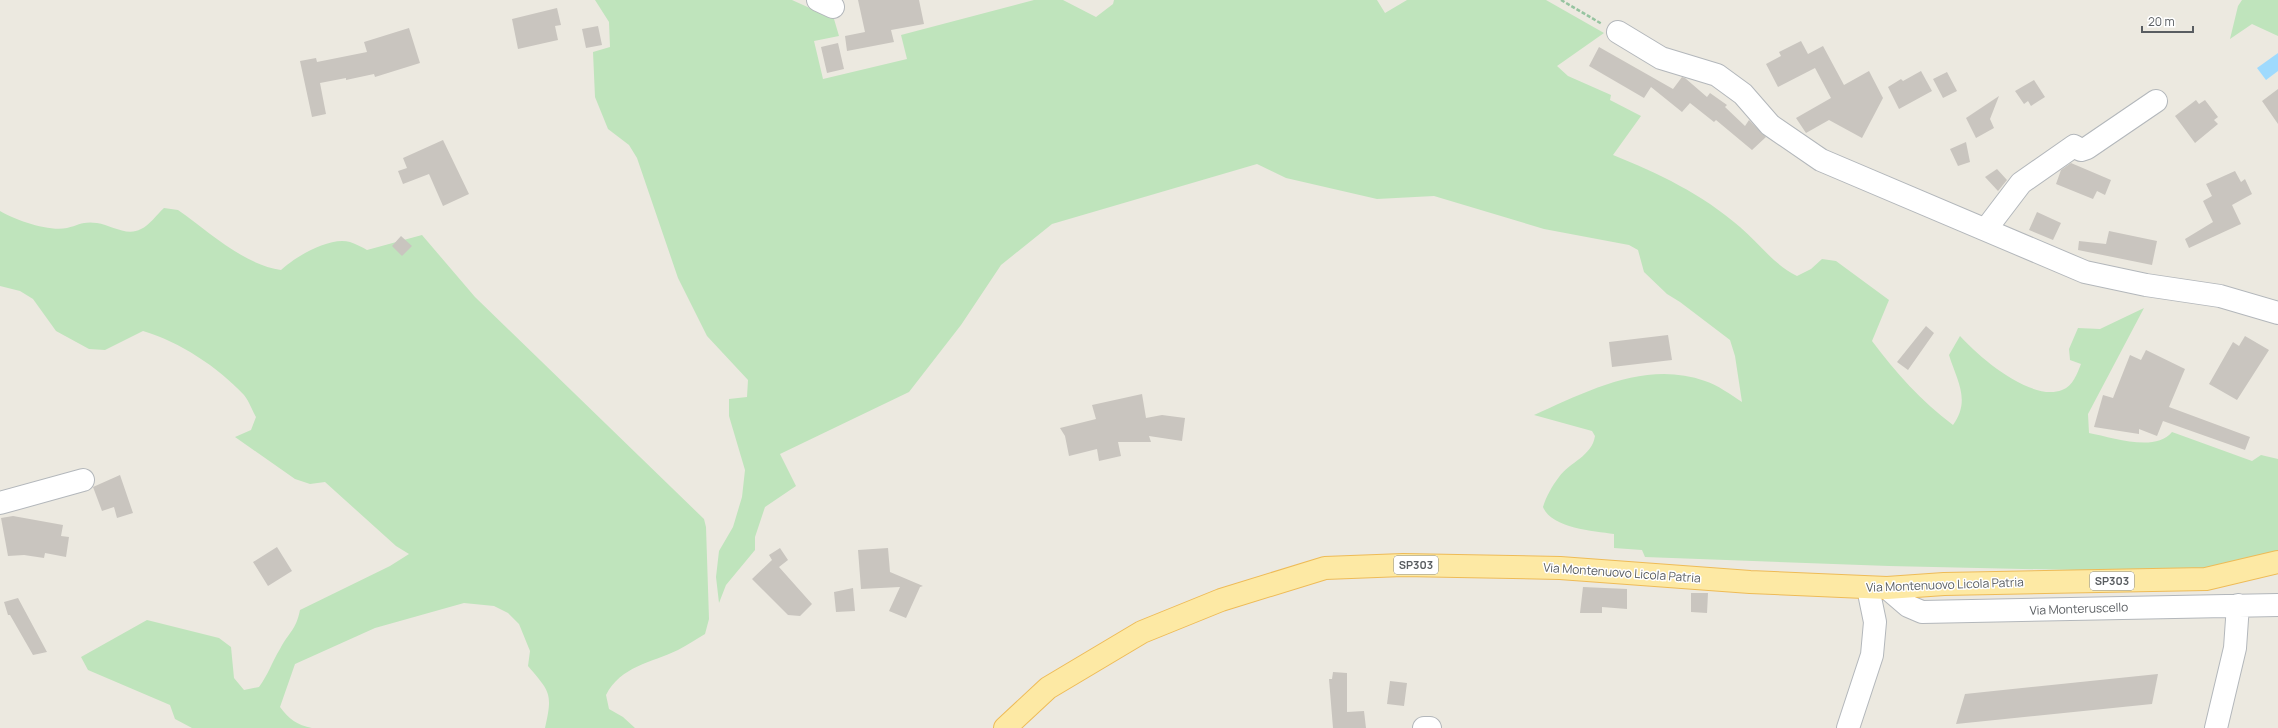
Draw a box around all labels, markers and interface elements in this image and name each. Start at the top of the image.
scale bar [2142,8,2193,34]
text: 20 m [2148,13,2175,30]
road number: SP303 [1394,556,1438,574]
street label: Via Montenuovo Licola Patria [1543,559,1701,586]
road number: SP303 [2090,572,2134,590]
street label: Via Montenuovo Licola Patria [1866,573,2024,596]
street label: Via Monteruscello [2029,598,2129,619]

